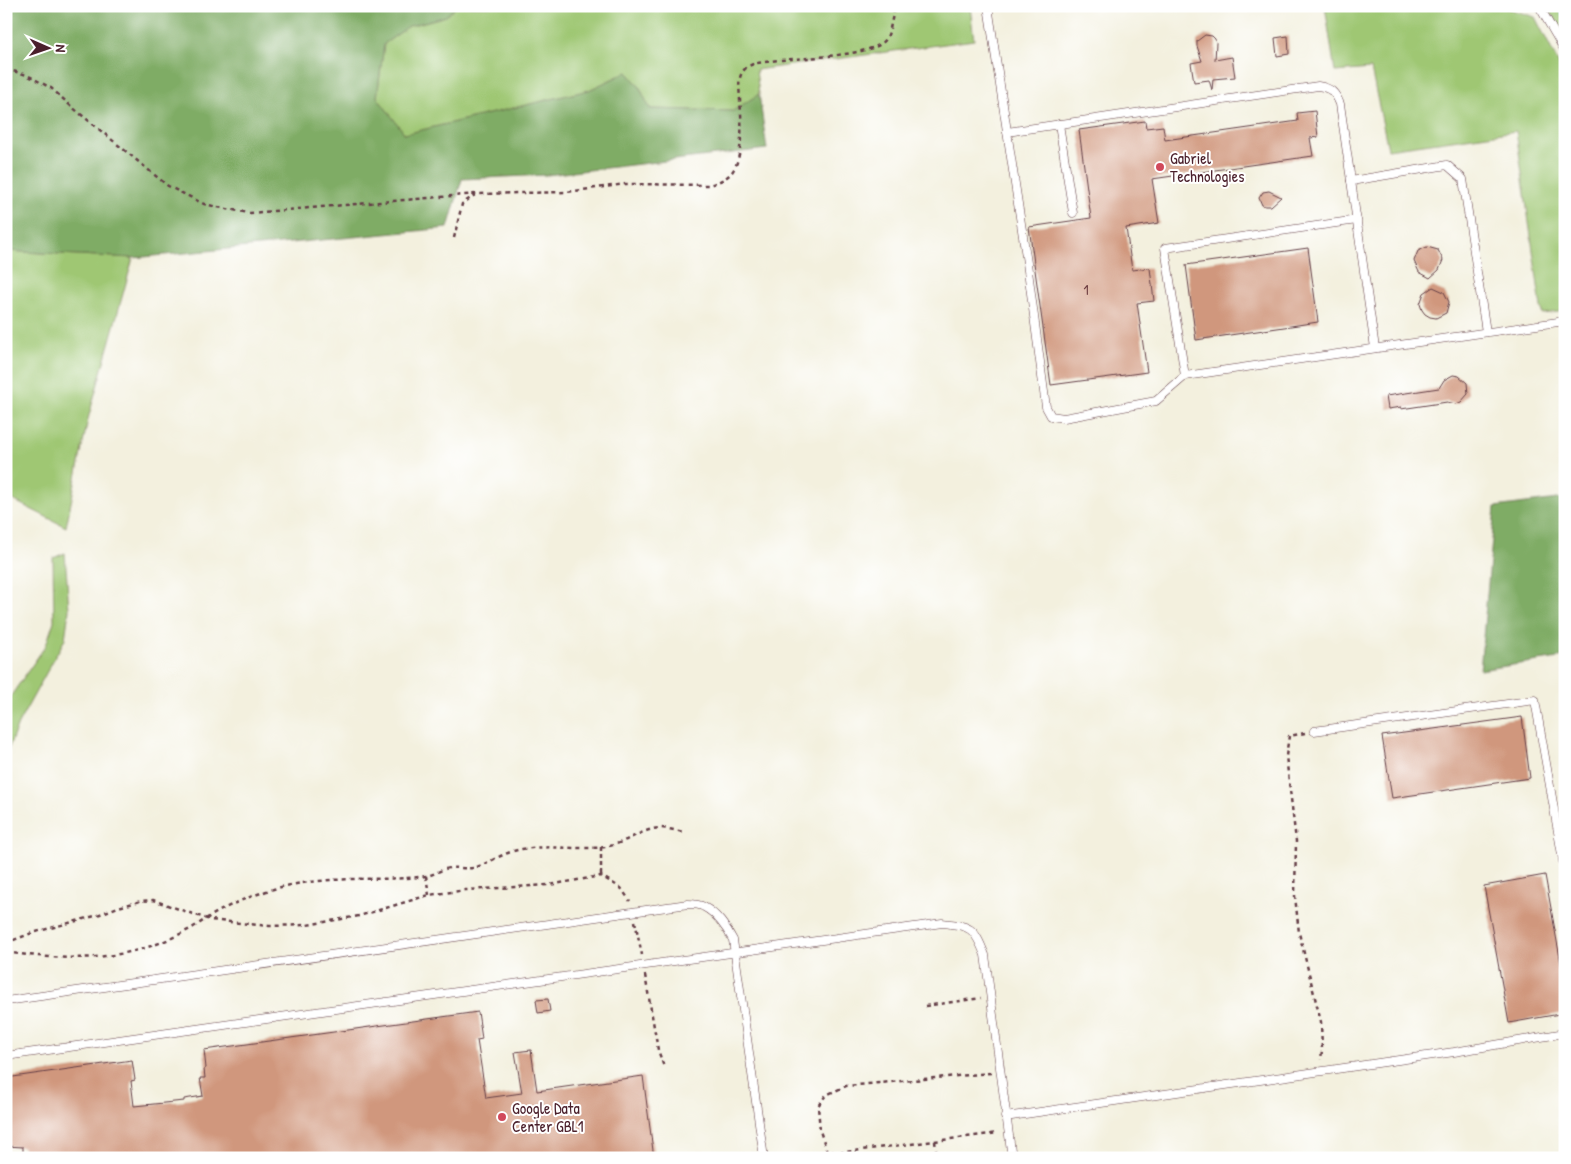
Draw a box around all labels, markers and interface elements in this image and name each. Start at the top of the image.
north arrow [22,22,72,72]
text: N [52,44,71,53]
place label: Gabriel Technologies [1170,147,1244,187]
marker: Gabriel Technologies [1154,161,1166,173]
house number: 1 [1083,280,1089,299]
place label: Google Data Center GBL1 [512,1097,584,1137]
marker: Google Data Center GBL1 [496,1111,508,1123]

